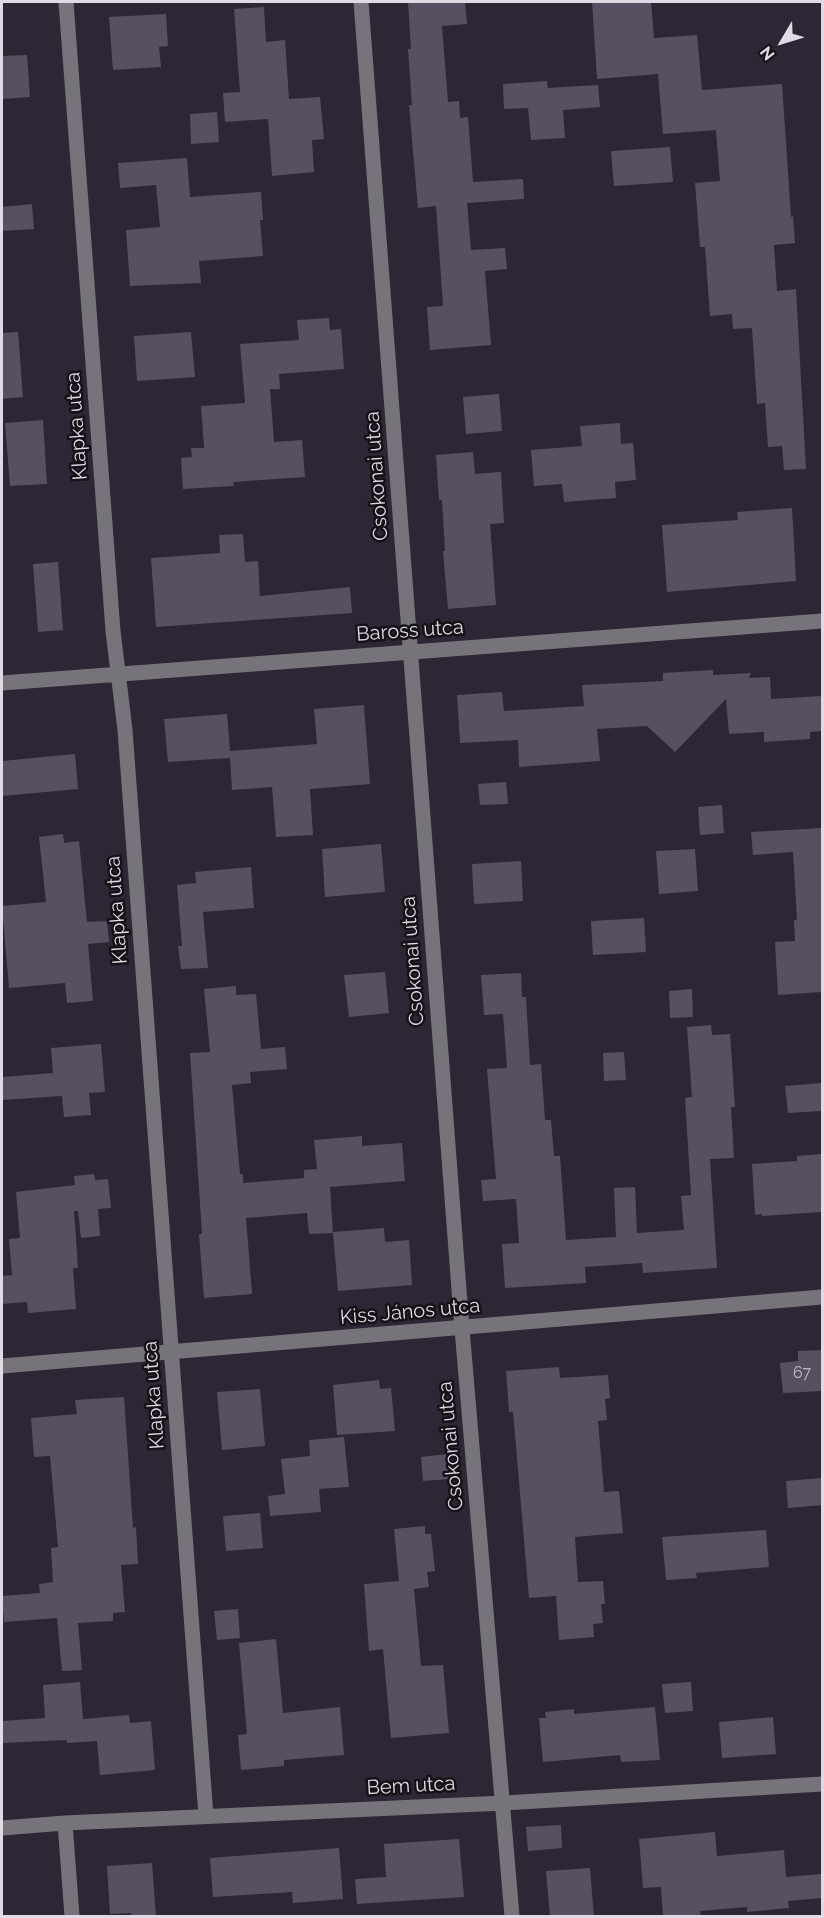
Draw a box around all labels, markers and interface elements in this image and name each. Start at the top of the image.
north arrow [752,12,812,72]
text: N [756,43,779,64]
street label: Klapka utca [61,371,93,481]
street label: Csokonai utca [361,411,393,541]
street label: Baross utca [356,615,464,647]
street label: Klapka utca [101,855,133,965]
street label: Csokonai utca [397,896,429,1026]
street label: Kiss János utca [339,1294,481,1330]
street label: Klapka utca [138,1340,170,1450]
house number: 67 [793,1363,811,1383]
street label: Csokonai utca [433,1380,469,1512]
street label: Bem utca [366,1772,456,1800]

